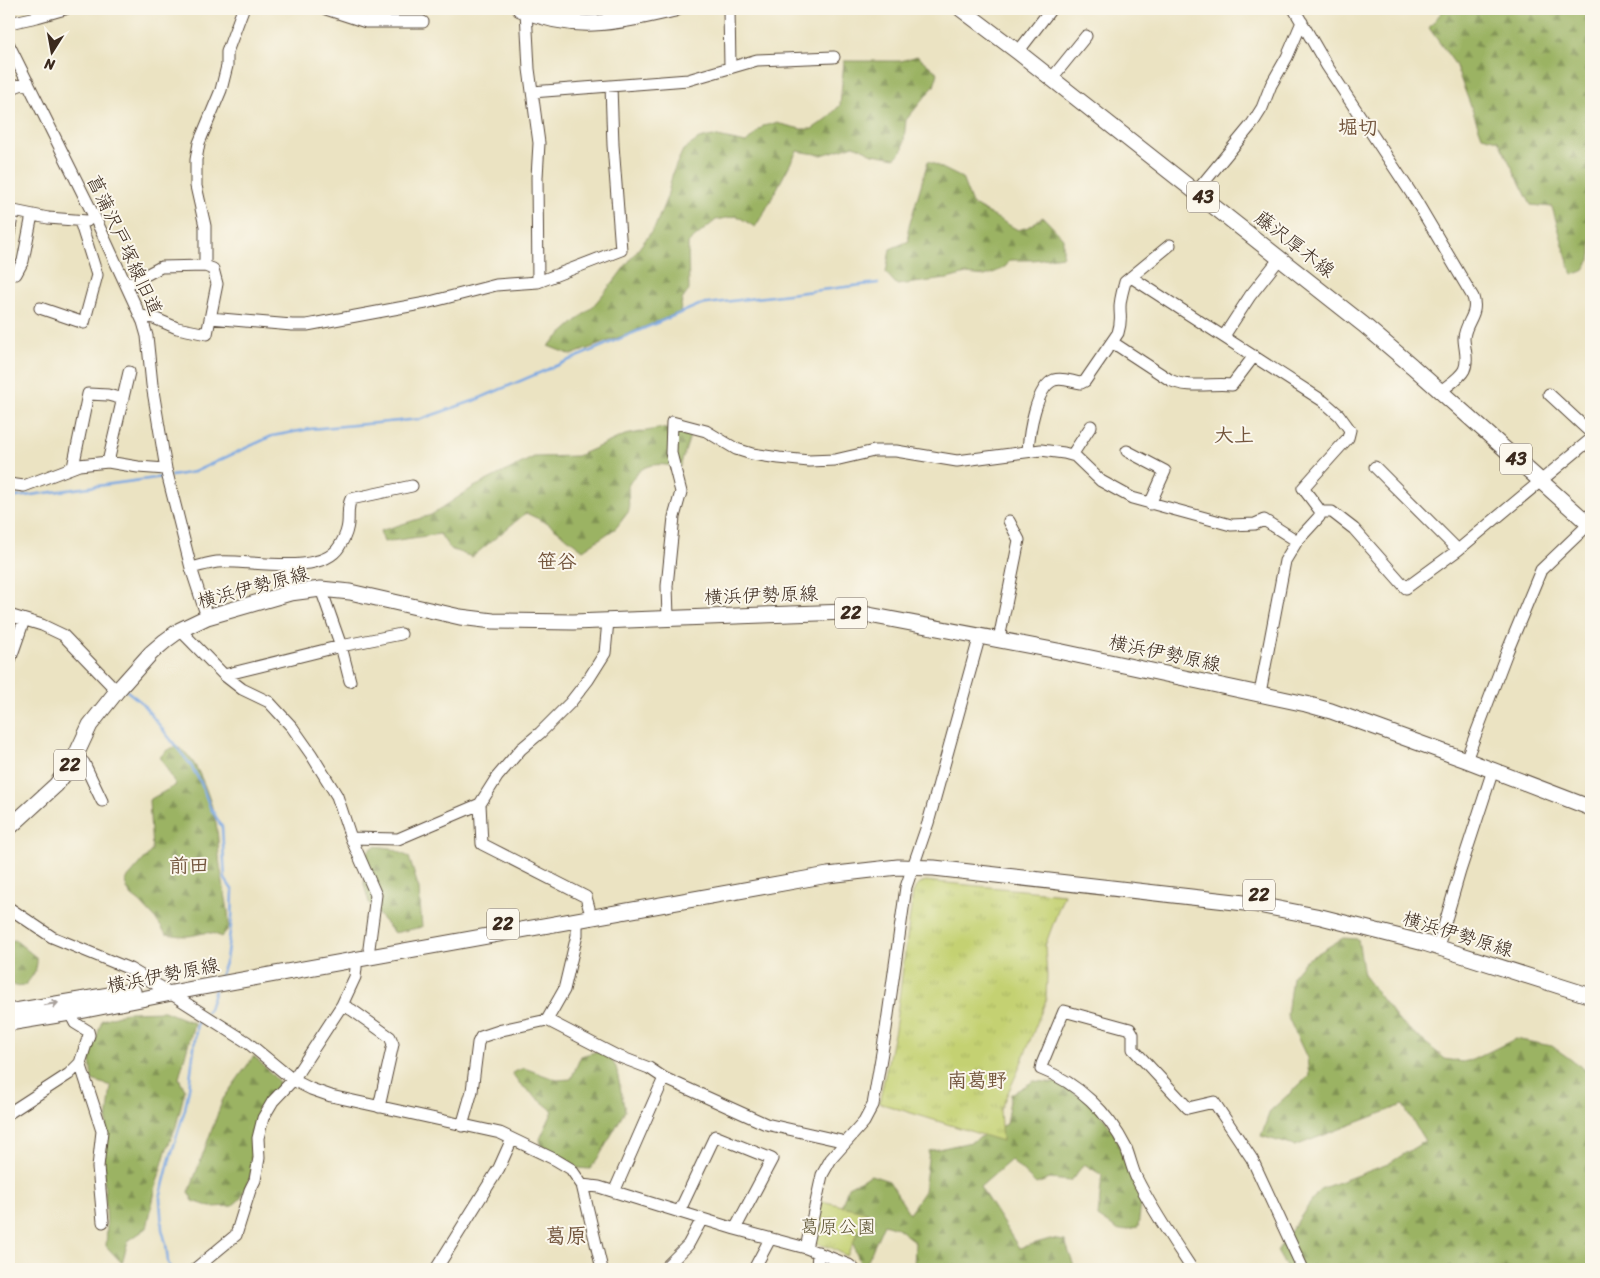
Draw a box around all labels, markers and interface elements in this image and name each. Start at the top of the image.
north arrow [28,28,78,78]
text: N [42,51,58,78]
district label: 堀切 [1338,110,1378,145]
street label: 菖蒲沢戸塚線旧道 [78,169,172,321]
road number: 43 [1187,182,1219,212]
street label: 藤沢厚木線 [1247,202,1343,286]
district label: 大上 [1214,418,1254,453]
road number: 43 [1500,444,1532,474]
district label: 笹谷 [537,544,577,579]
street label: 横浜伊勢原線 [194,556,312,618]
street label: 横浜伊勢原線 [703,577,819,613]
road number: 22 [835,598,867,628]
street label: 横浜伊勢原線 [1106,625,1224,681]
road number: 22 [54,750,86,780]
district label: 前田 [169,848,209,883]
road number: 22 [1243,880,1275,910]
street label: 横浜伊勢原線 [1399,902,1517,966]
road number: 22 [487,909,519,940]
street label: 横浜伊勢原線 [104,948,222,1002]
one-way arrow [42,999,58,1009]
district label: 南葛野 [947,1063,1007,1098]
park label: 葛原公園 [800,1210,876,1243]
district label: 葛原 [545,1217,587,1255]

